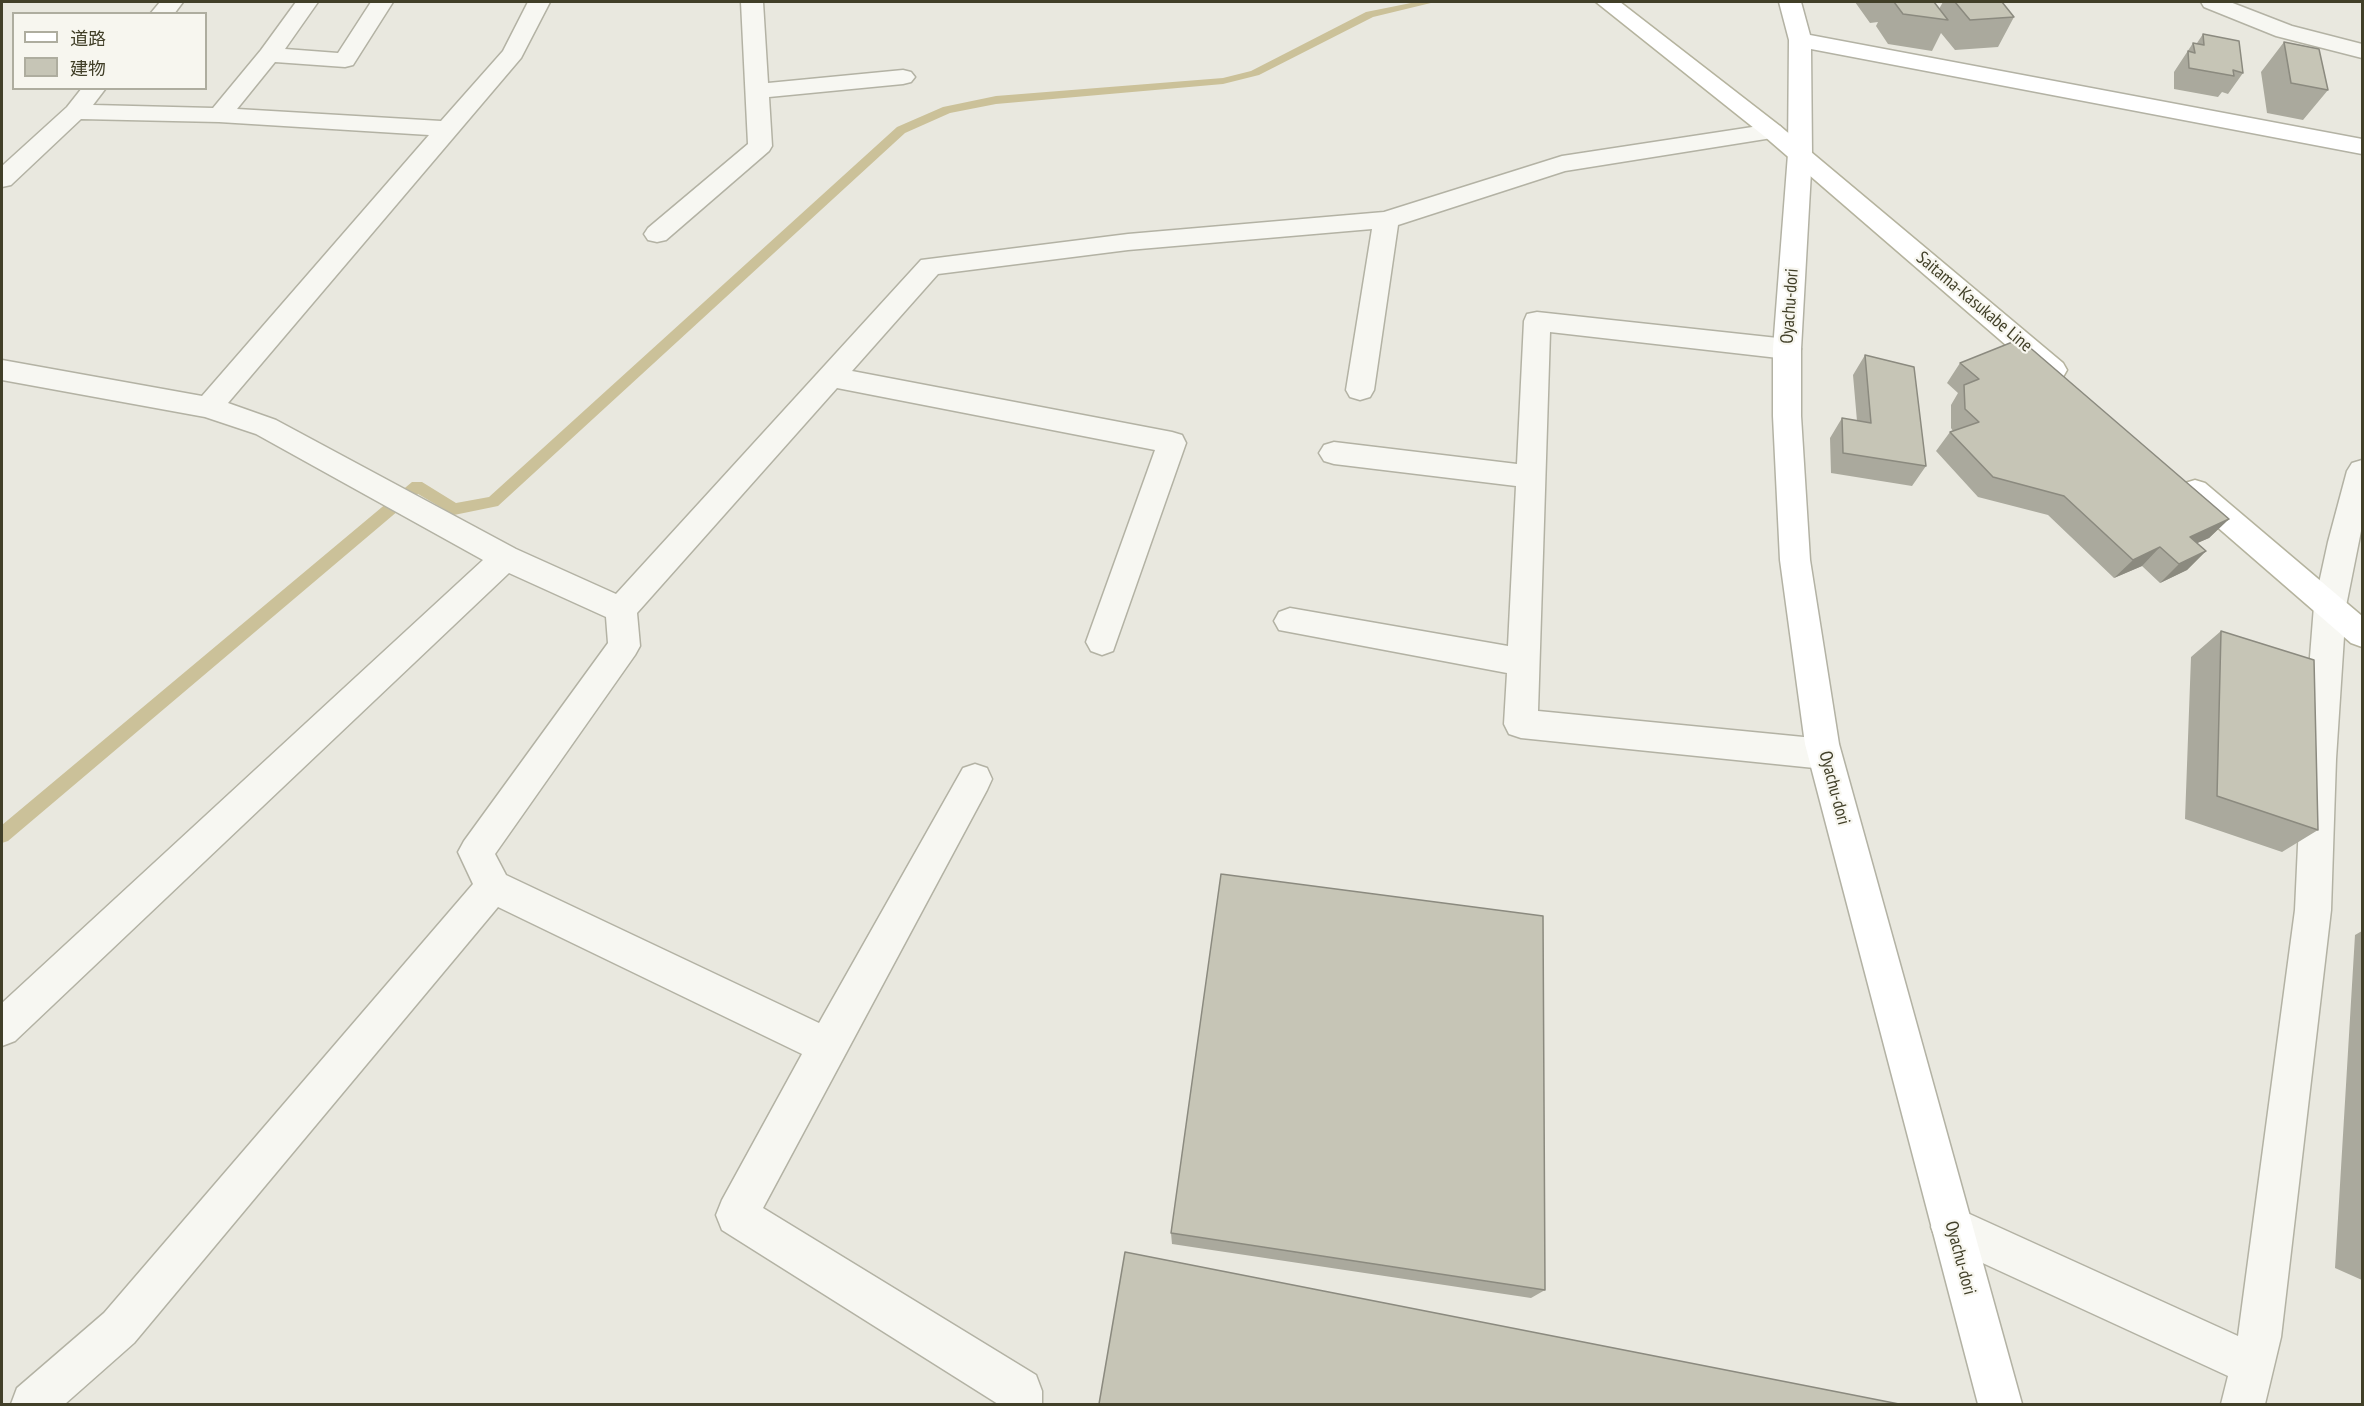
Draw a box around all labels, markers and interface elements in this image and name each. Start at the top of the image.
legend [12,12,207,90]
text: 道路 [70,27,106,50]
text: 建物 [70,57,106,80]
street label: Saitama-Kasukabe Line [1912,247,2036,357]
street label: Oyachu-dori [1777,268,1803,344]
street label: Oyachu-dori [1814,749,1854,827]
street label: Oyachu-dori [1940,1219,1980,1297]

